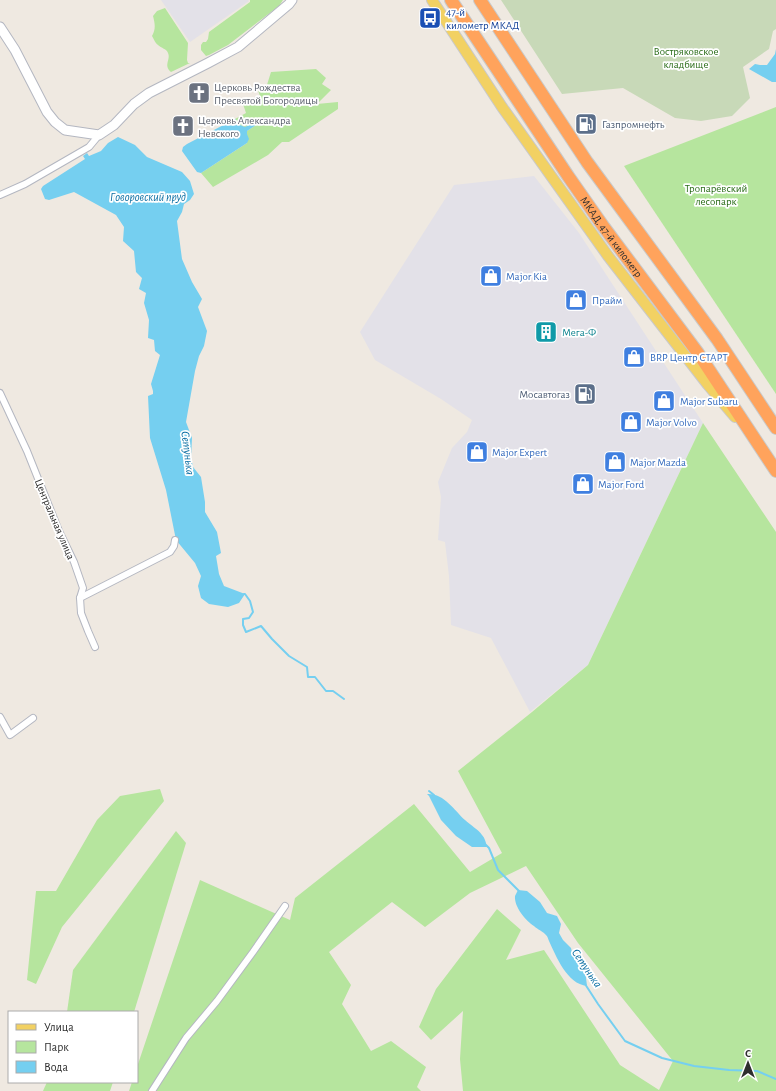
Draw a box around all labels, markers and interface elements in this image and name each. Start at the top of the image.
bus stop icon: 47-й километр МКАД [417,5,443,31]
place label: 47-й километр МКАД [446,7,519,31]
park label: Востряковское кладбище [654,46,718,70]
church icon: Церковь Рождества Пресвятой Богородицы [186,80,212,106]
place label: Церковь Рождества Пресвятой Богородицы [214,82,318,106]
fuel station icon: Газпромнефть [573,111,599,137]
church icon: Церковь Александра Невского [170,113,196,139]
place label: Церковь Александра Невского [198,115,291,139]
place label: Газпромнефть [602,119,665,130]
park label: Тропарёвский лесопарк [685,183,747,207]
water label: Говоровский пруд [110,191,186,204]
street label: МКАД, 47-й километр [578,195,644,280]
shop icon: Major Kia [478,263,504,289]
place label: Major Kia [506,271,547,282]
shop icon: Прайм [563,287,589,313]
place label: Прайм [592,295,623,306]
building icon: Мега-Ф [533,319,559,345]
place label: Мега-Ф [562,327,596,338]
shop icon: BRP Центр СТАРТ [621,344,647,370]
place label: BRP Центр СТАРТ [650,352,728,363]
fuel station icon: Мосавтогаз [572,381,598,407]
shop icon: Major Subaru [651,388,677,414]
place label: Мосавтогаз [519,389,570,400]
place label: Major Subaru [680,396,738,407]
shop icon: Major Volvo [618,409,644,435]
place label: Major Volvo [646,417,697,428]
water label: Сетунька [179,430,197,476]
shop icon: Major Expert [464,439,490,465]
place label: Major Expert [492,447,548,458]
shop icon: Major Mazda [602,449,628,475]
place label: Major Mazda [630,457,686,468]
shop icon: Major Ford [570,471,596,497]
street label: Центральная улица [33,477,77,561]
place label: Major Ford [598,479,644,490]
water label: Сетунька [570,946,604,990]
legend [8,1011,138,1083]
text: Улица [44,1021,74,1033]
text: Парк [44,1041,69,1053]
north arrow [728,1043,768,1083]
text: С [745,1048,751,1059]
text: Вода [44,1061,68,1073]

